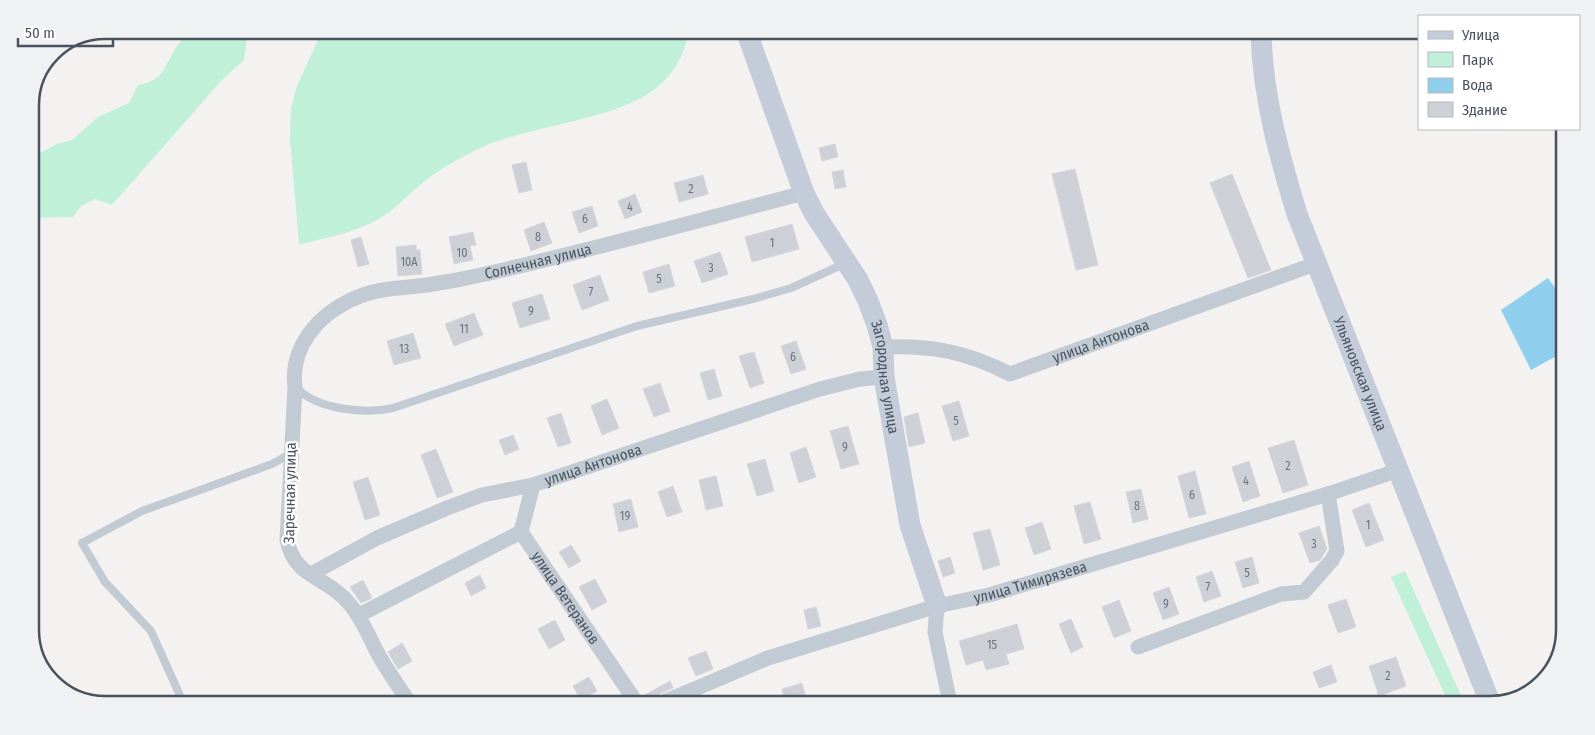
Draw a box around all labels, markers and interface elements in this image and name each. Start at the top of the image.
scale bar [18,15,112,47]
legend [1418,15,1580,130]
text: 50 m [25,24,55,42]
text: Улица [1461,26,1500,44]
text: Парк [1462,51,1493,69]
text: Вода [1462,76,1493,94]
text: Здание [1462,101,1508,119]
house number: 2 [688,182,694,196]
house number: 4 [627,200,633,214]
house number: 6 [582,212,588,226]
house number: 8 [535,230,541,244]
house number: 1 [770,236,774,250]
street label: Солнечная улица [483,240,593,283]
house number: 10 [457,246,467,260]
house number: 10А [400,255,418,269]
house number: 3 [708,261,714,275]
house number: 5 [656,272,662,286]
house number: 7 [589,285,594,299]
house number: 9 [528,304,534,318]
street label: Ульяновская улица [1329,313,1391,434]
street label: улица Антонова [1050,316,1151,367]
street label: Загородная улица [867,317,903,435]
house number: 11 [459,322,469,336]
house number: 13 [399,342,409,356]
house number: 6 [790,350,796,364]
house number: 5 [953,414,959,428]
street label: улица Антонова [542,440,644,490]
house number: 9 [842,440,848,454]
street label: Заречная улица [280,442,300,544]
house number: 2 [1285,459,1291,473]
house number: 4 [1243,474,1249,488]
house number: 6 [1189,488,1195,502]
house number: 8 [1134,499,1140,513]
house number: 19 [620,509,630,523]
house number: 1 [1366,518,1370,532]
house number: 3 [1311,537,1317,551]
street label: улица Ветеранов [528,548,603,648]
street label: улица Тимирязева [972,557,1089,607]
house number: 5 [1244,566,1250,580]
house number: 7 [1206,580,1211,594]
house number: 9 [1163,597,1169,611]
house number: 15 [987,638,998,652]
house number: 2 [1385,669,1391,683]

